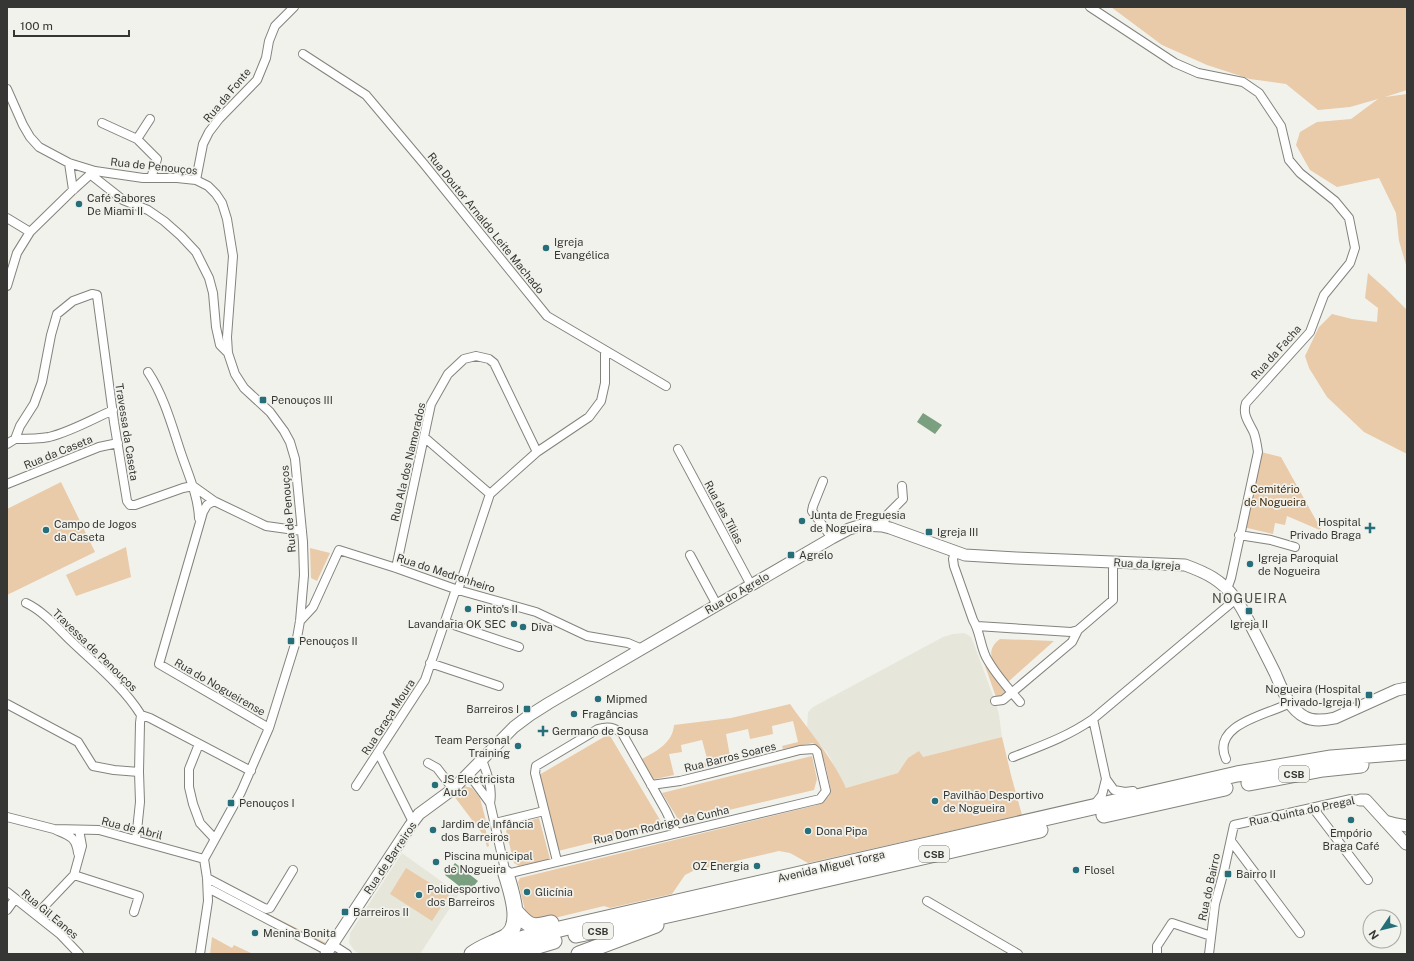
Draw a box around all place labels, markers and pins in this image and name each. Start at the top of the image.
place label: Café Sabores De Miami II [87,192,156,217]
marker: Café Sabores De Miami II [74,199,84,209]
place label: Igreja Evangélica [554,236,609,261]
marker: Igreja Evangélica [541,243,551,253]
place label: Penouços III [271,394,333,407]
marker: Penouços III [258,395,268,405]
place label: Junta de Freguesia de Nogueira [810,509,906,534]
marker: Junta de Freguesia de Nogueira [797,516,807,526]
place label: Hospital Privado Braga [1290,516,1361,541]
place label: Campo de Jogos da Caseta [54,518,137,543]
marker: Hospital Privado Braga [1364,522,1376,534]
marker: Campo de Jogos da Caseta [41,525,51,535]
place label: Igreja III [937,526,978,538]
marker: Igreja III [924,527,934,537]
place label: Agrelo [799,549,833,561]
marker: Agrelo [786,550,796,560]
place label: Igreja Paroquial de Nogueira [1258,552,1339,577]
marker: Igreja Paroquial de Nogueira [1245,559,1255,569]
place label: Pinto's II [476,603,518,615]
marker: Pinto's II [463,604,473,614]
marker: Igreja II [1244,606,1254,616]
place label: Lavandaria OK SEC [408,618,506,630]
place label: Igreja II [1230,618,1268,630]
marker: Lavandaria OK SEC [509,619,519,629]
place label: Diva [531,621,553,633]
marker: Diva [518,622,528,632]
place label: Penouços II [299,635,358,648]
marker: Penouços II [286,636,296,646]
place label: Nogueira (Hospital Privado-Igreja I) [1265,683,1361,708]
marker: Nogueira (Hospital Privado-Igreja I) [1364,690,1374,700]
place label: Mipmed [606,693,647,705]
marker: Mipmed [593,694,603,704]
place label: Barreiros I [466,703,519,715]
marker: Barreiros I [522,704,532,714]
place label: Fragâncias [582,708,638,720]
marker: Fragâncias [569,709,579,719]
marker: Germano de Sousa [537,725,549,737]
place label: Germano de Sousa [552,725,648,737]
place label: Team Personal Training [435,734,510,759]
marker: Team Personal Training [513,741,523,751]
place label: JS Electricista Auto [443,773,515,798]
marker: JS Electricista Auto [430,780,440,790]
place label: Pavilhão Desportivo de Nogueira [943,789,1044,814]
marker: Pavilhão Desportivo de Nogueira [930,796,940,806]
place label: Penouços I [239,797,295,810]
marker: Penouços I [226,798,236,808]
marker: Empório Braga Café [1346,815,1356,825]
place label: Jardim de Infância dos Barreiros [441,818,533,843]
marker: Jardim de Infância dos Barreiros [428,825,438,835]
place label: Dona Pipa [816,825,867,837]
marker: Dona Pipa [803,826,813,836]
place label: Empório Braga Café [1323,827,1379,852]
place label: Piscina municipal de Nogueira [444,850,533,875]
marker: Piscina municipal de Nogueira [431,857,441,867]
place label: OZ Energia [692,860,749,872]
marker: OZ Energia [752,861,762,871]
place label: Flosel [1084,864,1115,876]
marker: Flosel [1071,865,1081,875]
place label: Bairro II [1236,868,1276,880]
marker: Bairro II [1223,869,1233,879]
place label: Polidesportivo dos Barreiros [427,883,500,908]
place label: Glicínia [535,886,573,898]
marker: Glicínia [522,887,532,897]
marker: Polidesportivo dos Barreiros [414,890,424,900]
place label: Barreiros II [353,906,409,918]
marker: Barreiros II [340,907,350,917]
place label: Menina Bonita [263,927,336,939]
marker: Menina Bonita [250,928,260,938]

